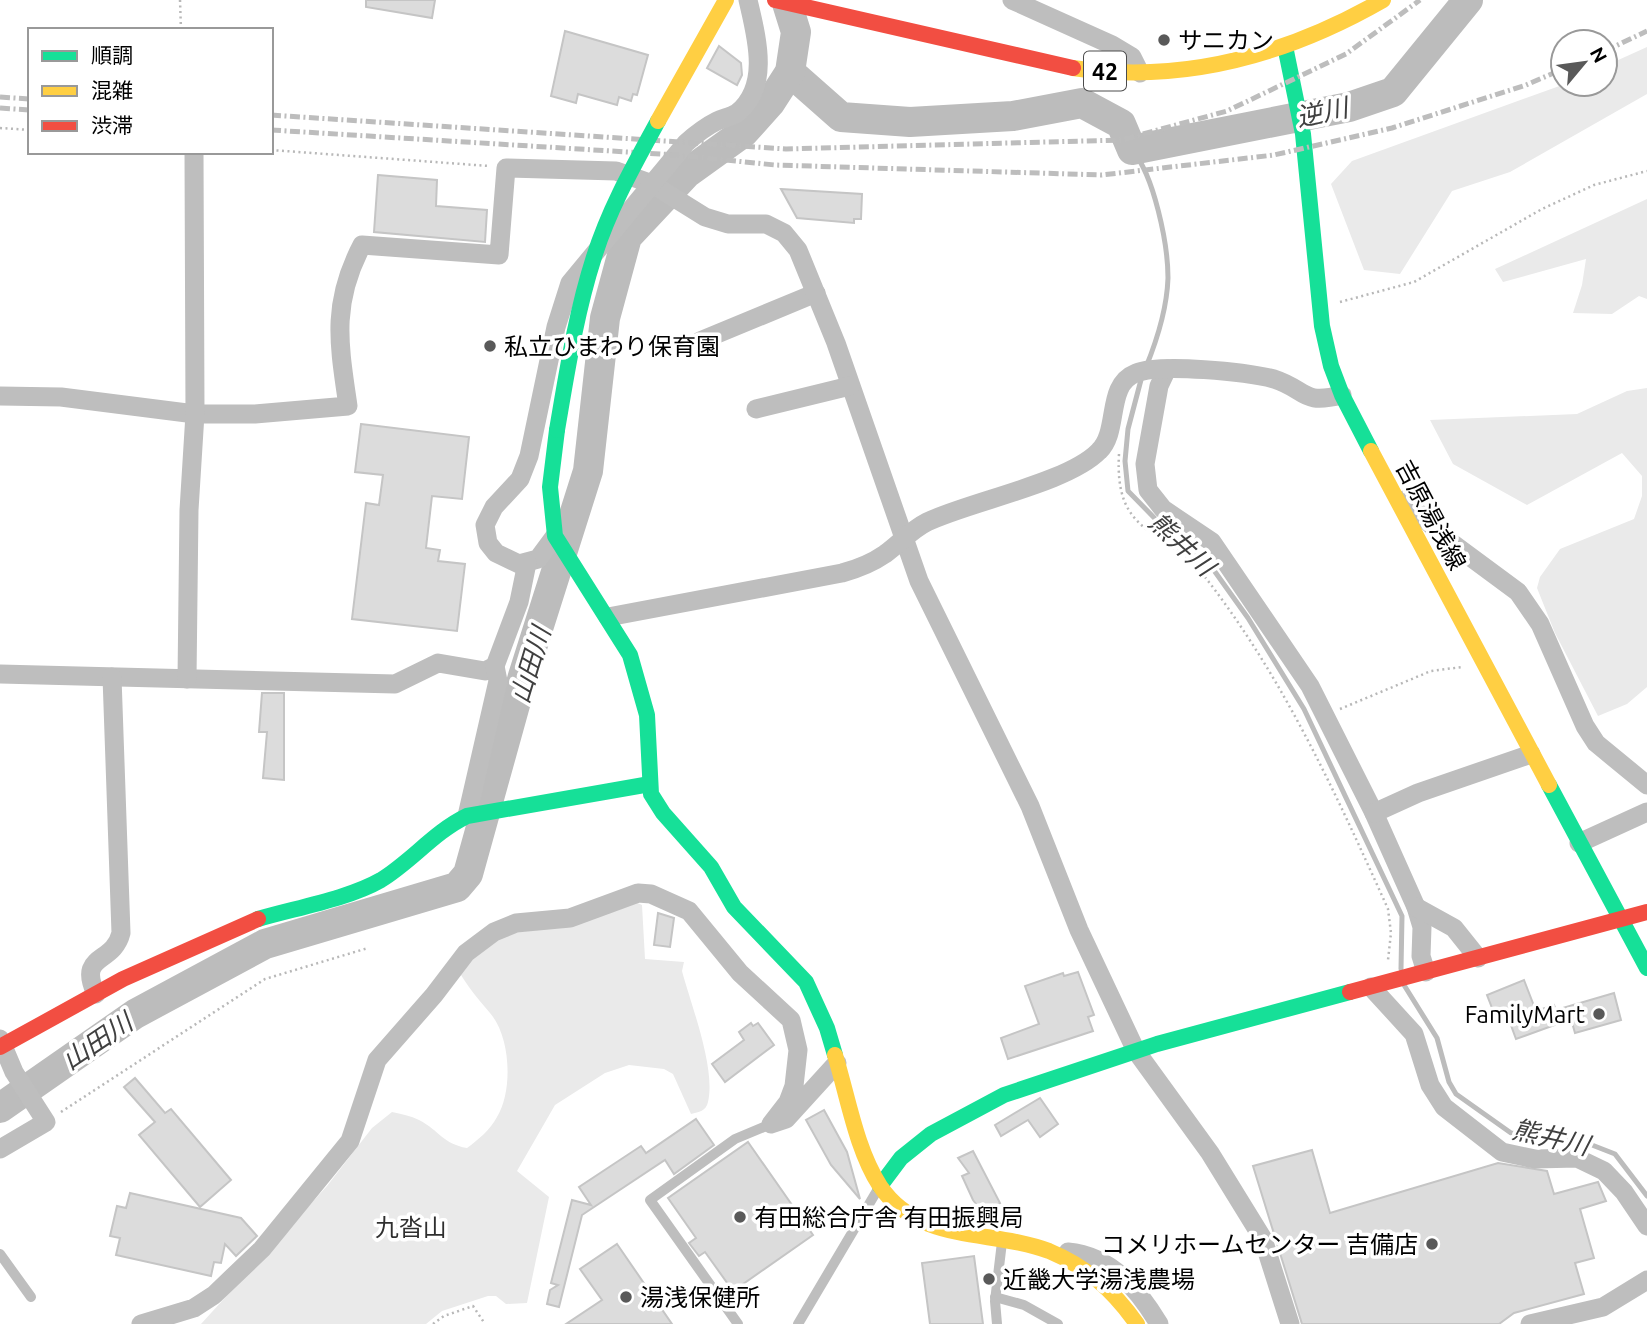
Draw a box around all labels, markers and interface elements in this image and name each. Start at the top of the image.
place label: サニカン [1178,27,1274,54]
legend [28,28,273,154]
north arrow [1549,28,1619,98]
marker: サニカン [1156,32,1172,48]
text: 順調 [91,43,133,67]
text: N [1586,43,1612,66]
road number: 42 [1084,52,1126,90]
text: 混雑 [91,78,133,102]
water label: 逆川 [1294,92,1353,132]
text: 渋滞 [91,113,133,137]
place label: 私立ひまわり保育園 [504,333,720,360]
marker: 私立ひまわり保育園 [482,338,498,354]
street label: 吉原湯浅線 [1391,456,1471,574]
water label: 熊井川 [1144,507,1223,583]
water label: 山田川 [505,621,556,707]
place label: FamilyMart [1465,1001,1586,1028]
water label: 山田川 [57,1005,140,1075]
marker: FamilyMart [1591,1006,1607,1022]
water label: 熊井川 [1510,1114,1595,1161]
place label: 有田総合庁舎 有田振興局 [754,1204,1024,1231]
marker: 有田総合庁舎 有田振興局 [732,1209,748,1225]
park label: 九沓山 [375,1214,447,1241]
place label: コメリホームセンター 吉備店 [1101,1231,1418,1258]
marker: コメリホームセンター 吉備店 [1424,1236,1440,1252]
place label: 近畿大学湯浅農場 [1003,1266,1195,1293]
marker: 近畿大学湯浅農場 [981,1271,997,1287]
place label: 湯浅保健所 [640,1284,760,1311]
marker: 湯浅保健所 [618,1289,634,1305]

